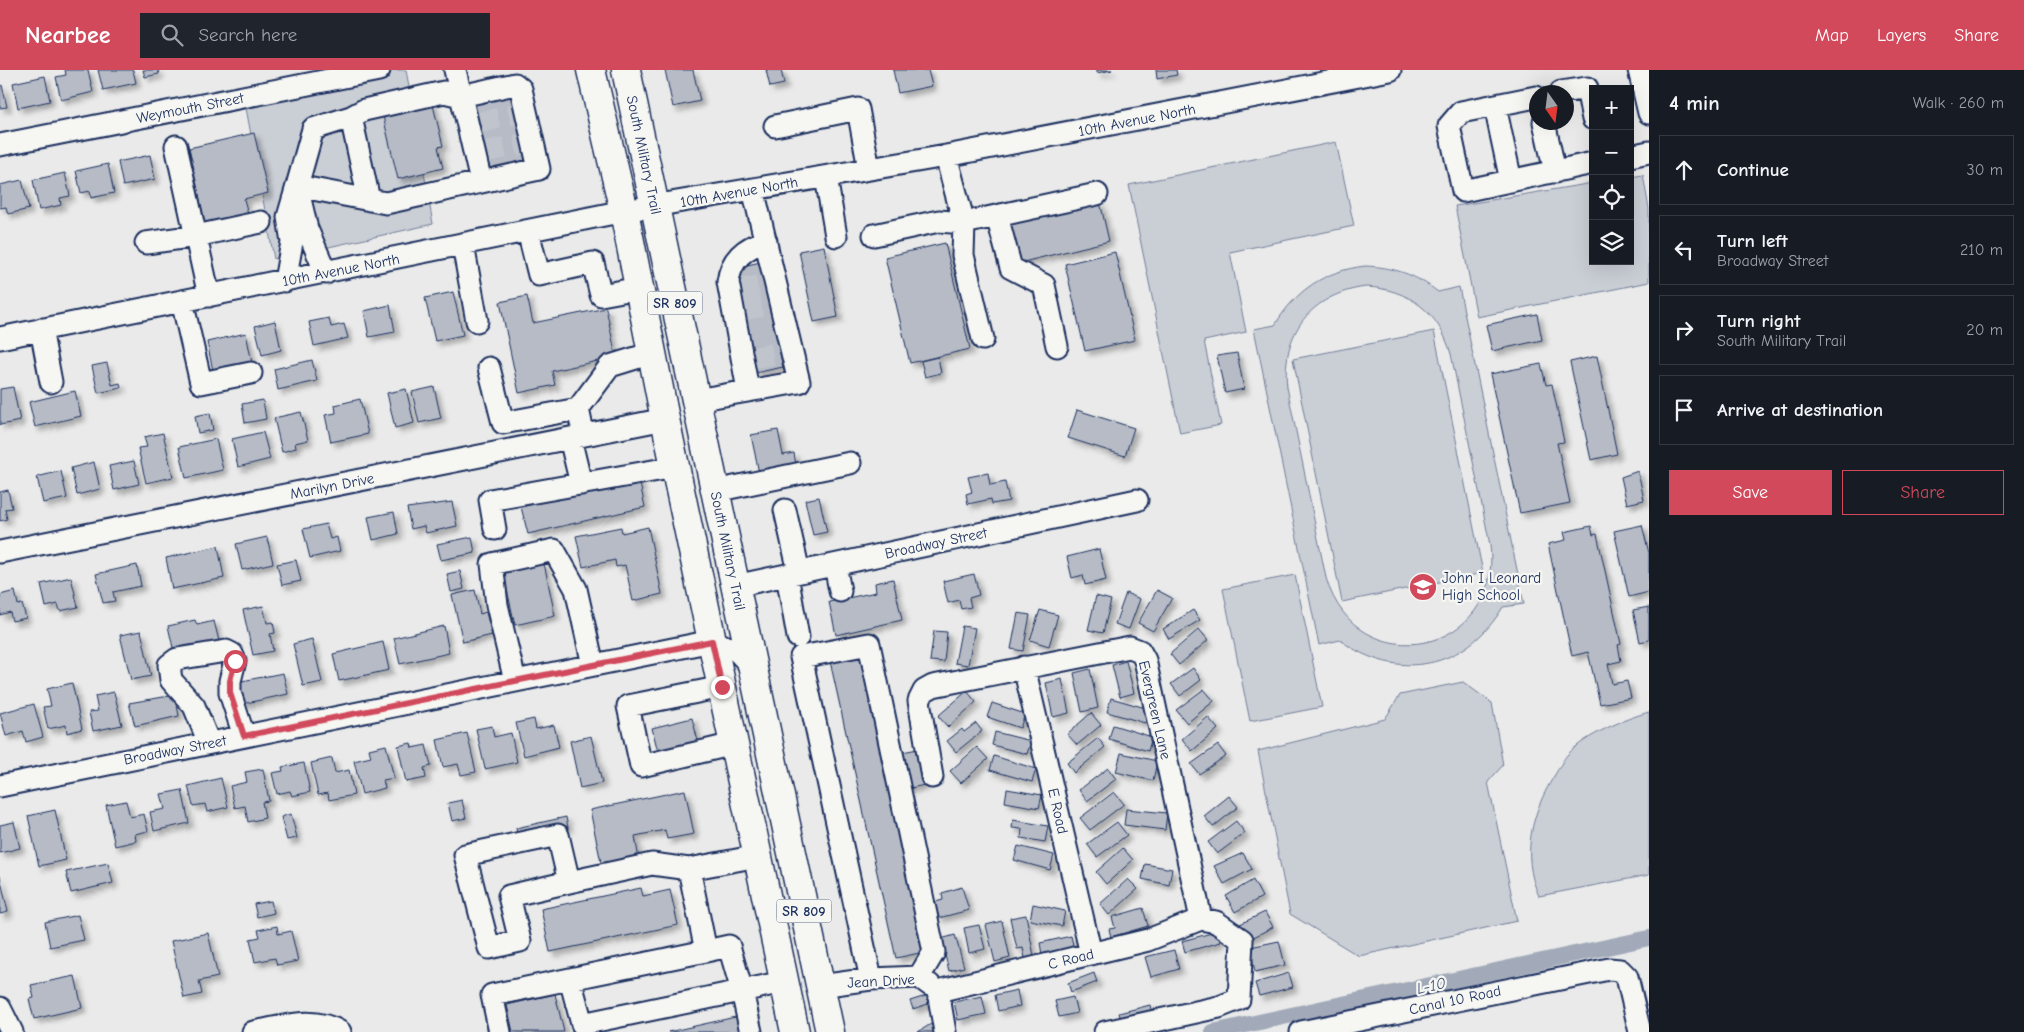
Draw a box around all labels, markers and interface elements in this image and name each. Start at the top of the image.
search box [140,13,490,58]
text: Nearbee [25,21,110,49]
icon: search [158,21,186,49]
text: Search here [198,24,297,46]
text: Map [1815,25,1849,46]
text: Layers [1877,25,1926,46]
text: Share [1954,25,1999,46]
north arrow [1529,85,1574,130]
map controls [1589,85,1634,265]
button: + [1589,85,1634,130]
street label: Weymouth Street [135,89,246,127]
text: 4 min [1669,91,1720,115]
street label: South Military Trail [623,94,665,216]
text: Walk · 260 m [1913,94,2004,112]
street label: 10th Avenue North [1077,100,1197,140]
button: − [1589,130,1634,175]
icon: ahead [1670,156,1698,184]
text: Continue [1717,159,1789,181]
text: 30 m [1967,161,2003,179]
street label: 10th Avenue North [679,173,799,211]
button: locate [1589,175,1634,220]
button: layers [1589,220,1634,265]
text: Turn left [1717,230,1788,252]
icon: left [1670,236,1698,264]
text: 210 m [1960,241,2003,259]
street label: 10th Avenue North [281,250,401,290]
text: Broadway Street [1717,252,1828,270]
road number: SR 809 [648,292,702,314]
text: Turn right [1717,310,1801,332]
icon: right [1670,316,1698,344]
text: 20 m [1966,321,2003,339]
text: South Military Trail [1717,332,1846,350]
icon: arrive [1670,396,1698,424]
text: Arrive at destination [1717,399,1883,421]
street label: Marilyn Drive [288,469,376,503]
button: Save [1669,470,1832,515]
button: Share [1842,470,2004,515]
street label: South Military Trail [707,490,749,612]
street label: Broadway Street [883,523,990,563]
place label: John I Leonard High School [1442,569,1541,604]
school or university icon: John I Leonard High School [1408,572,1438,602]
route start [224,650,247,673]
street label: Evergreen Lane [1135,659,1175,762]
route end [711,676,734,699]
street label: Broadway Street [122,731,229,769]
street label: E Road [1044,786,1072,836]
road number: SR 809 [776,899,832,922]
street label: C Road [1046,945,1096,973]
street label: Jean Drive [847,970,916,992]
water label: L-10 [1415,974,1448,998]
street label: Canal 10 Road [1407,981,1503,1019]

